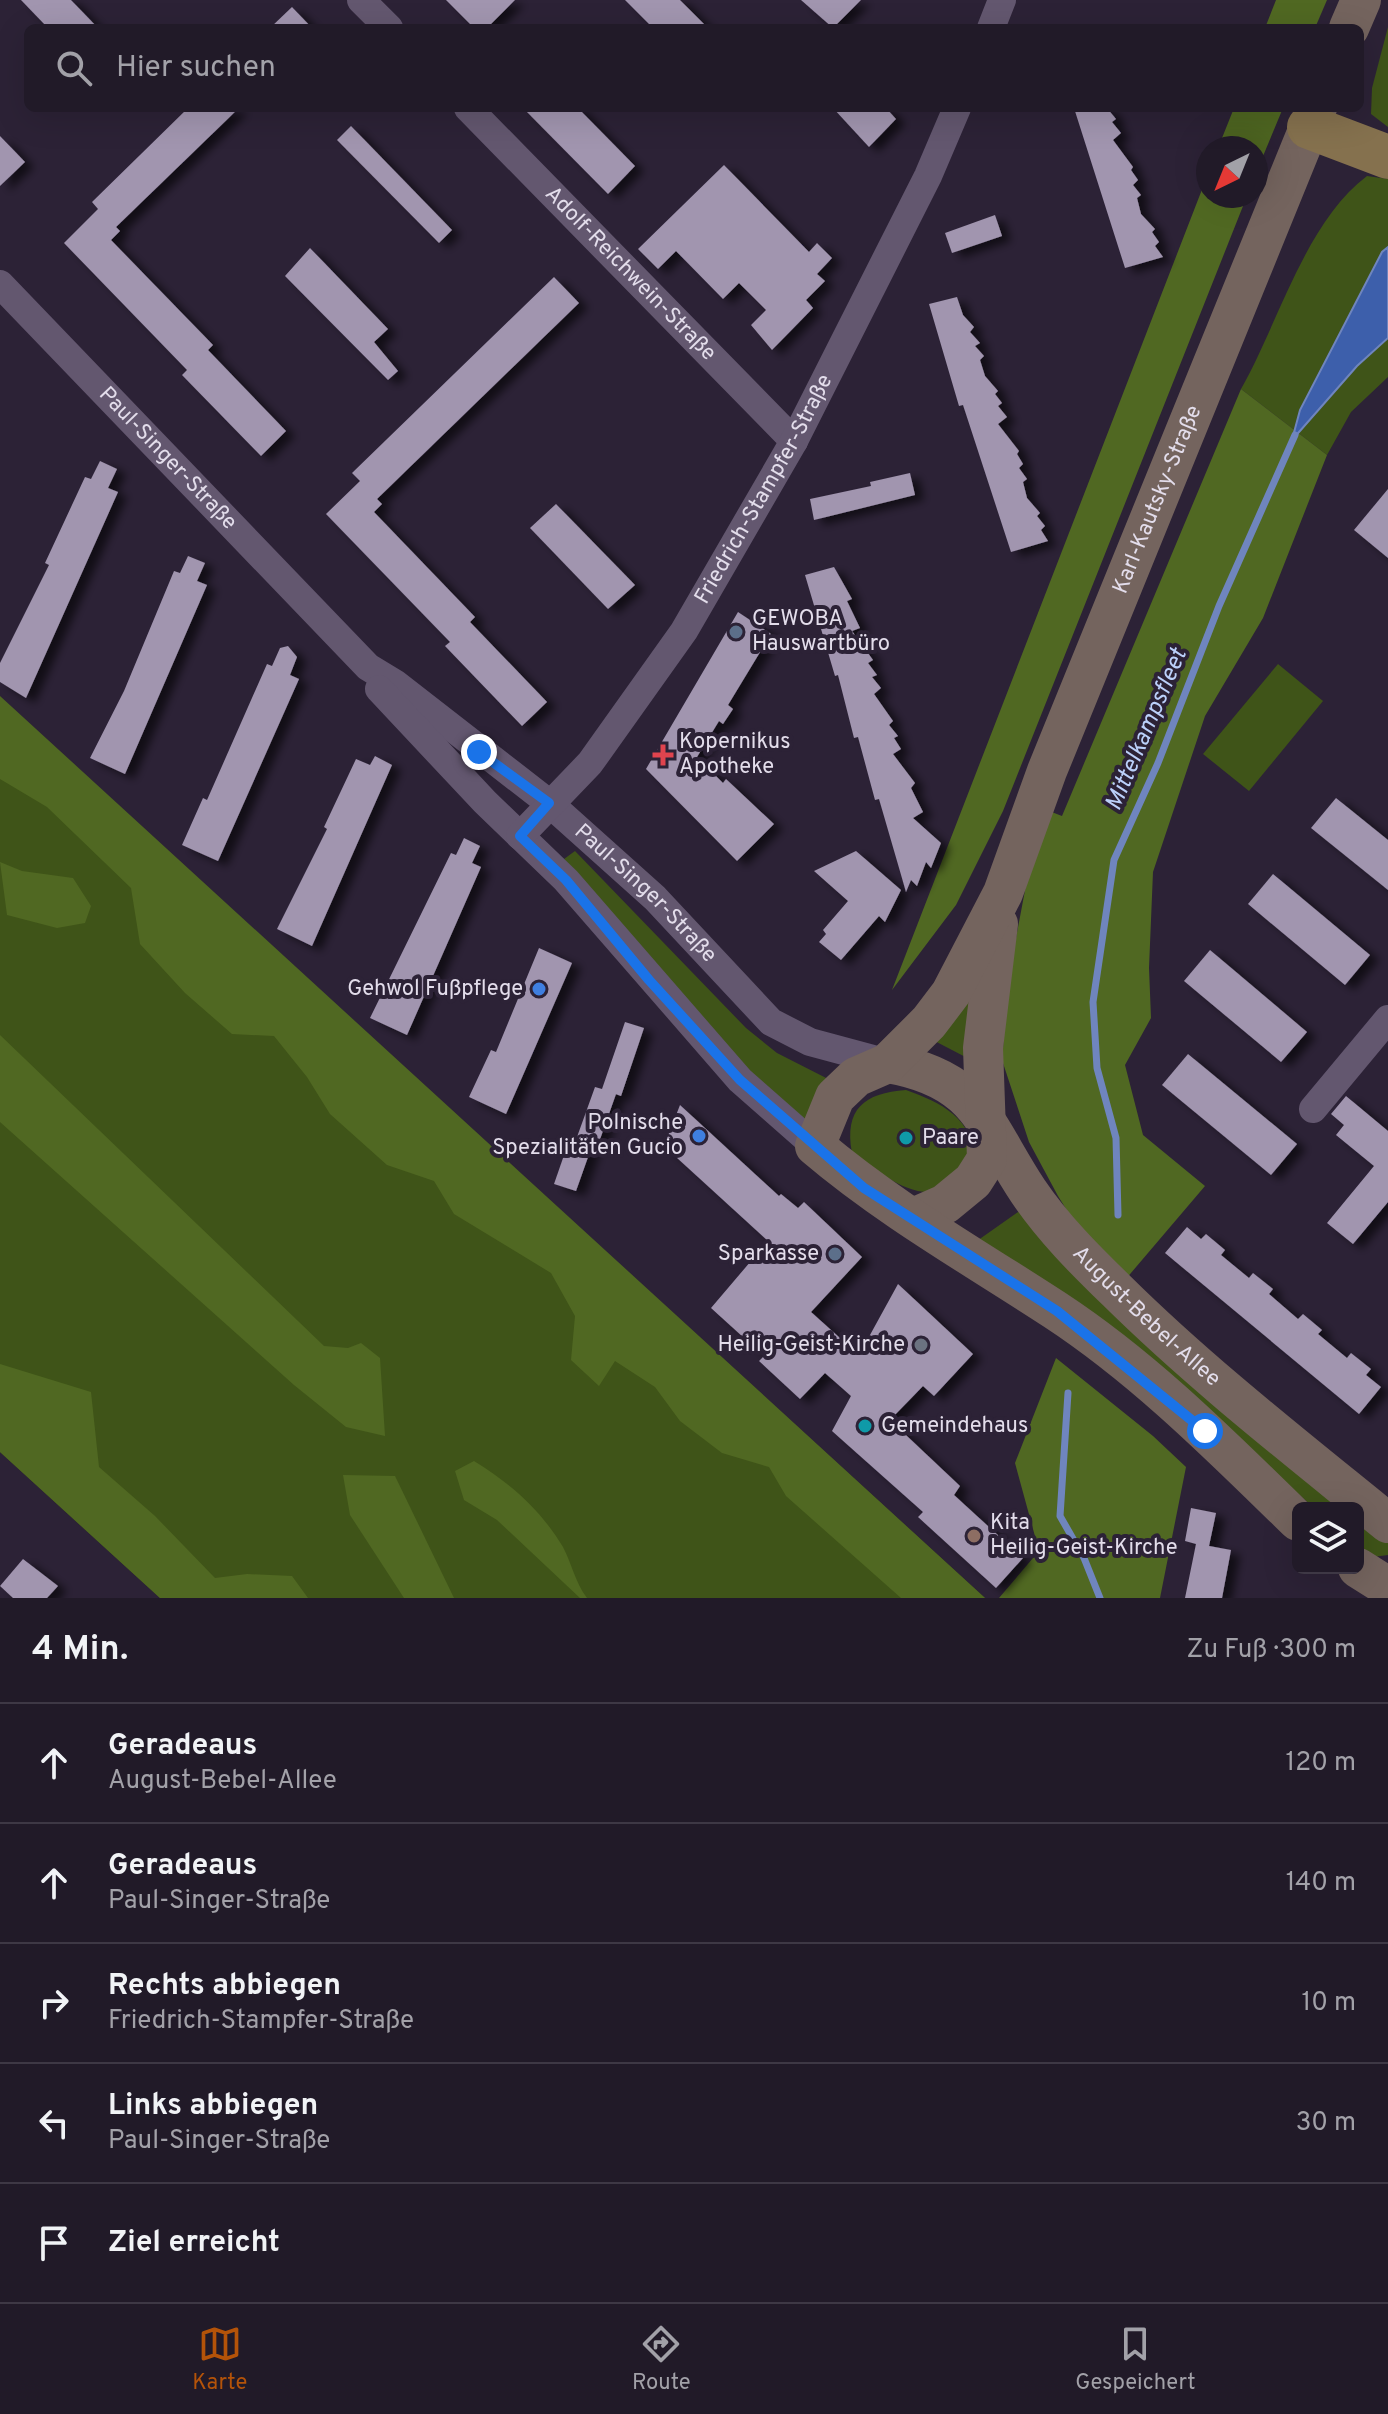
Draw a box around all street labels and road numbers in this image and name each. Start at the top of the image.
street label: Adolf-Reichwein-Straße [539,181,722,367]
street label: Friedrich-Stampfer-Straße [689,370,839,609]
street label: Paul-Singer-Straße [93,381,243,536]
street label: Karl-Kautsky-Straße [1107,401,1208,598]
street label: Paul-Singer-Straße [568,818,722,969]
street label: August-Bebel-Allee [1066,1241,1226,1393]

